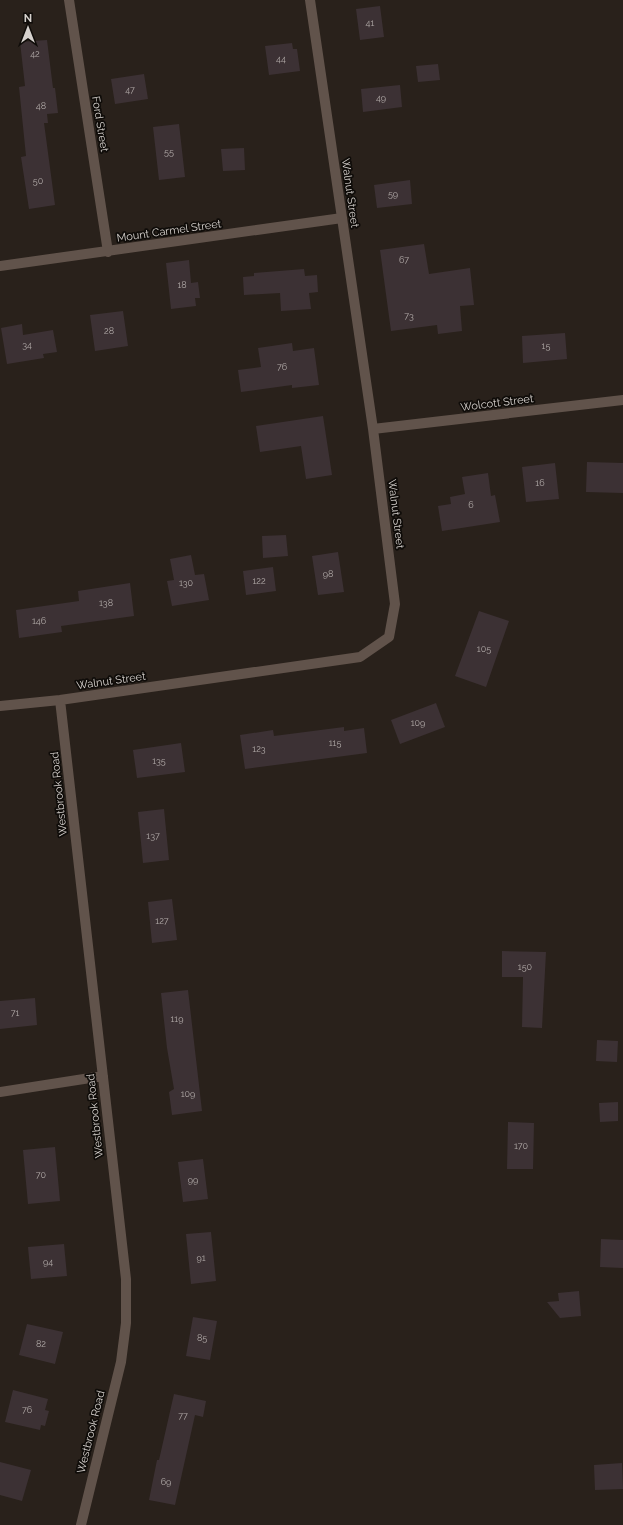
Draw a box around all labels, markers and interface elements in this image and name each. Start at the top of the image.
north arrow [8,8,48,48]
text: N [24,12,32,25]
house number: 41 [366,18,375,28]
house number: 42 [30,49,40,59]
house number: 44 [276,54,286,64]
house number: 47 [125,85,135,95]
house number: 49 [376,93,386,103]
street label: Ford Street [89,95,111,153]
house number: 48 [36,101,46,111]
house number: 55 [164,147,174,157]
street label: Walnut Street [339,158,361,229]
house number: 50 [33,176,44,186]
house number: 59 [388,189,398,199]
street label: Mount Carmel Street [116,217,222,245]
house number: 67 [399,255,409,265]
house number: 18 [177,280,187,290]
house number: 73 [404,311,414,321]
house number: 28 [104,326,114,336]
house number: 34 [22,340,32,350]
house number: 15 [542,341,550,351]
house number: 76 [277,362,288,372]
street label: Wolcott Street [460,392,535,414]
house number: 16 [535,478,545,488]
street label: Walnut Street [385,479,407,550]
house number: 6 [468,500,474,510]
house number: 98 [323,569,333,579]
house number: 122 [252,576,266,586]
house number: 130 [179,578,194,588]
house number: 138 [99,598,113,608]
house number: 146 [32,616,47,626]
house number: 105 [477,644,491,654]
street label: Walnut Street [76,670,147,692]
house number: 109 [411,718,425,728]
house number: 115 [329,738,341,748]
house number: 123 [252,744,266,754]
street label: Westbrook Road [48,751,70,837]
house number: 135 [152,756,166,766]
house number: 137 [146,831,160,841]
house number: 127 [155,916,169,926]
house number: 150 [518,962,533,972]
house number: 71 [11,1008,19,1018]
house number: 119 [171,1014,183,1024]
street label: Westbrook Road [84,1073,106,1159]
house number: 109 [181,1089,195,1099]
house number: 170 [514,1141,529,1151]
house number: 70 [36,1170,47,1180]
house number: 99 [188,1175,198,1185]
house number: 91 [196,1253,206,1263]
house number: 94 [43,1257,53,1267]
house number: 85 [197,1333,207,1343]
house number: 82 [36,1339,46,1349]
street label: Westbrook Road [74,1389,108,1475]
house number: 76 [22,1405,33,1415]
house number: 77 [178,1411,188,1421]
house number: 69 [161,1477,171,1487]

